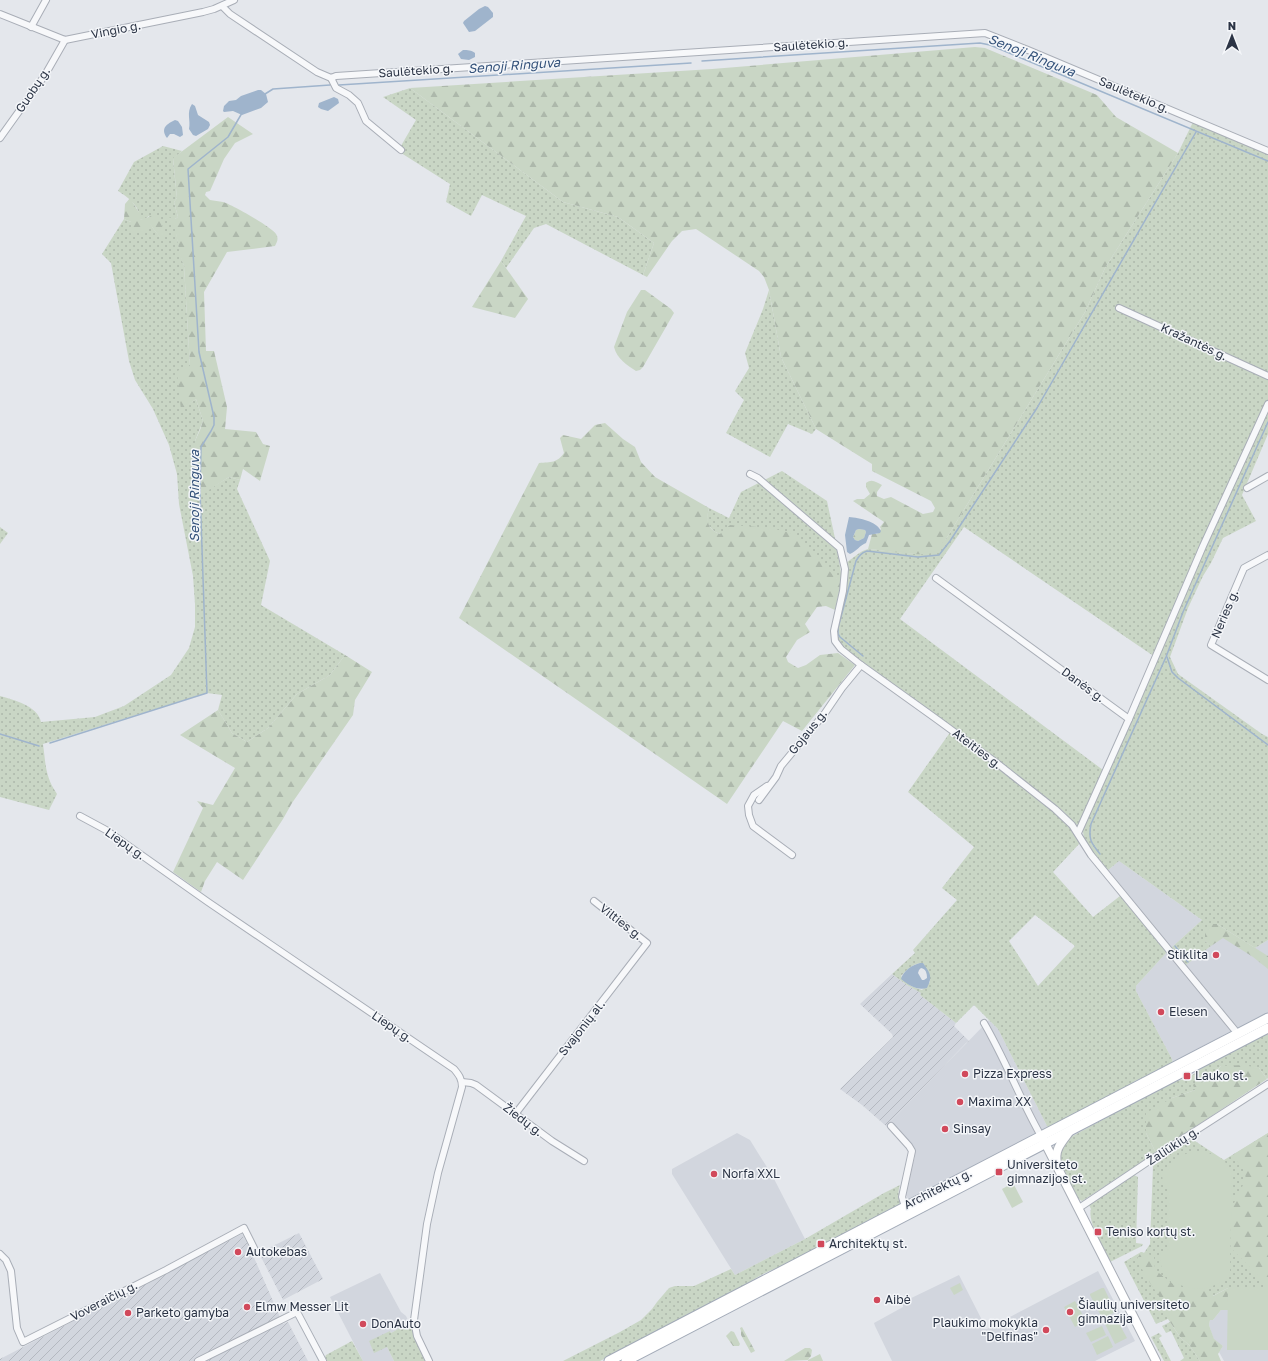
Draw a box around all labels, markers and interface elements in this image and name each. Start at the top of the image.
north arrow [1212,16,1252,56]
street label: Vingio g. [90,17,142,42]
text: N [1228,19,1236,32]
water label: Senoji Ringuva [986,30,1078,80]
street label: Saulėtekio g. [773,34,849,55]
water label: Senoji Ringuva [467,54,561,76]
street label: Saulėtekio g. [378,60,454,81]
street label: Guobų g. [12,64,53,115]
street label: Saulėtekio g. [1097,73,1172,116]
street label: Kražantės g. [1158,320,1230,364]
water label: Senoji Ringuva [186,449,202,542]
street label: Neries g. [1208,587,1241,640]
street label: Danės g. [1059,664,1108,705]
street label: Gojaus g. [785,706,830,757]
street label: Ateities g. [950,725,1005,772]
street label: Liepų g. [102,824,148,863]
street label: Vilties g. [597,900,646,943]
place label: Stiklita [1167,947,1208,962]
marker: Stiklita [1211,950,1221,960]
street label: Svajonių al. [555,997,608,1059]
place label: Elesen [1169,1004,1208,1019]
marker: Elesen [1156,1007,1166,1017]
street label: Liepų g. [369,1008,415,1046]
place label: Pizza Express [973,1066,1052,1081]
place label: Lauko st. [1195,1068,1248,1083]
marker: Pizza Express [960,1069,970,1079]
marker: Lauko st. [1182,1071,1192,1081]
place label: Maxima XX [968,1094,1031,1109]
marker: Maxima XX [955,1097,965,1107]
street label: Žiedų g. [500,1100,546,1139]
place label: Sinsay [953,1121,991,1136]
street label: Žaliūkių g. [1144,1123,1202,1168]
marker: Sinsay [940,1124,950,1134]
place label: Universiteto gimnazijos st. [1007,1157,1087,1186]
street label: Architektų g. [901,1165,974,1212]
place label: Norfa XXL [722,1166,780,1181]
marker: Universiteto gimnazijos st. [994,1167,1004,1177]
marker: Norfa XXL [709,1169,719,1179]
place label: Teniso kortų st. [1106,1224,1195,1239]
marker: Teniso kortų st. [1093,1227,1103,1237]
place label: Architektų st. [829,1236,908,1251]
marker: Architektų st. [816,1239,826,1249]
place label: Autokebas [246,1244,307,1259]
marker: Autokebas [233,1247,243,1257]
street label: Voveraičių g. [68,1277,140,1324]
place label: Aibė [885,1292,911,1307]
marker: Aibė [872,1295,882,1305]
place label: Šiaulių universiteto gimnazija [1078,1297,1190,1326]
place label: Elmw Messer Lit [255,1299,349,1314]
marker: Elmw Messer Lit [242,1302,252,1312]
place label: Parketo gamyba [136,1305,229,1320]
marker: Šiaulių universiteto gimnazija [1065,1307,1075,1317]
marker: Parketo gamyba [123,1308,133,1318]
place label: Plaukimo mokykla "Delfinas" [933,1315,1038,1344]
place label: DonAuto [371,1316,421,1331]
marker: DonAuto [358,1319,368,1329]
marker: Plaukimo mokykla "Delfinas" [1041,1325,1051,1335]

